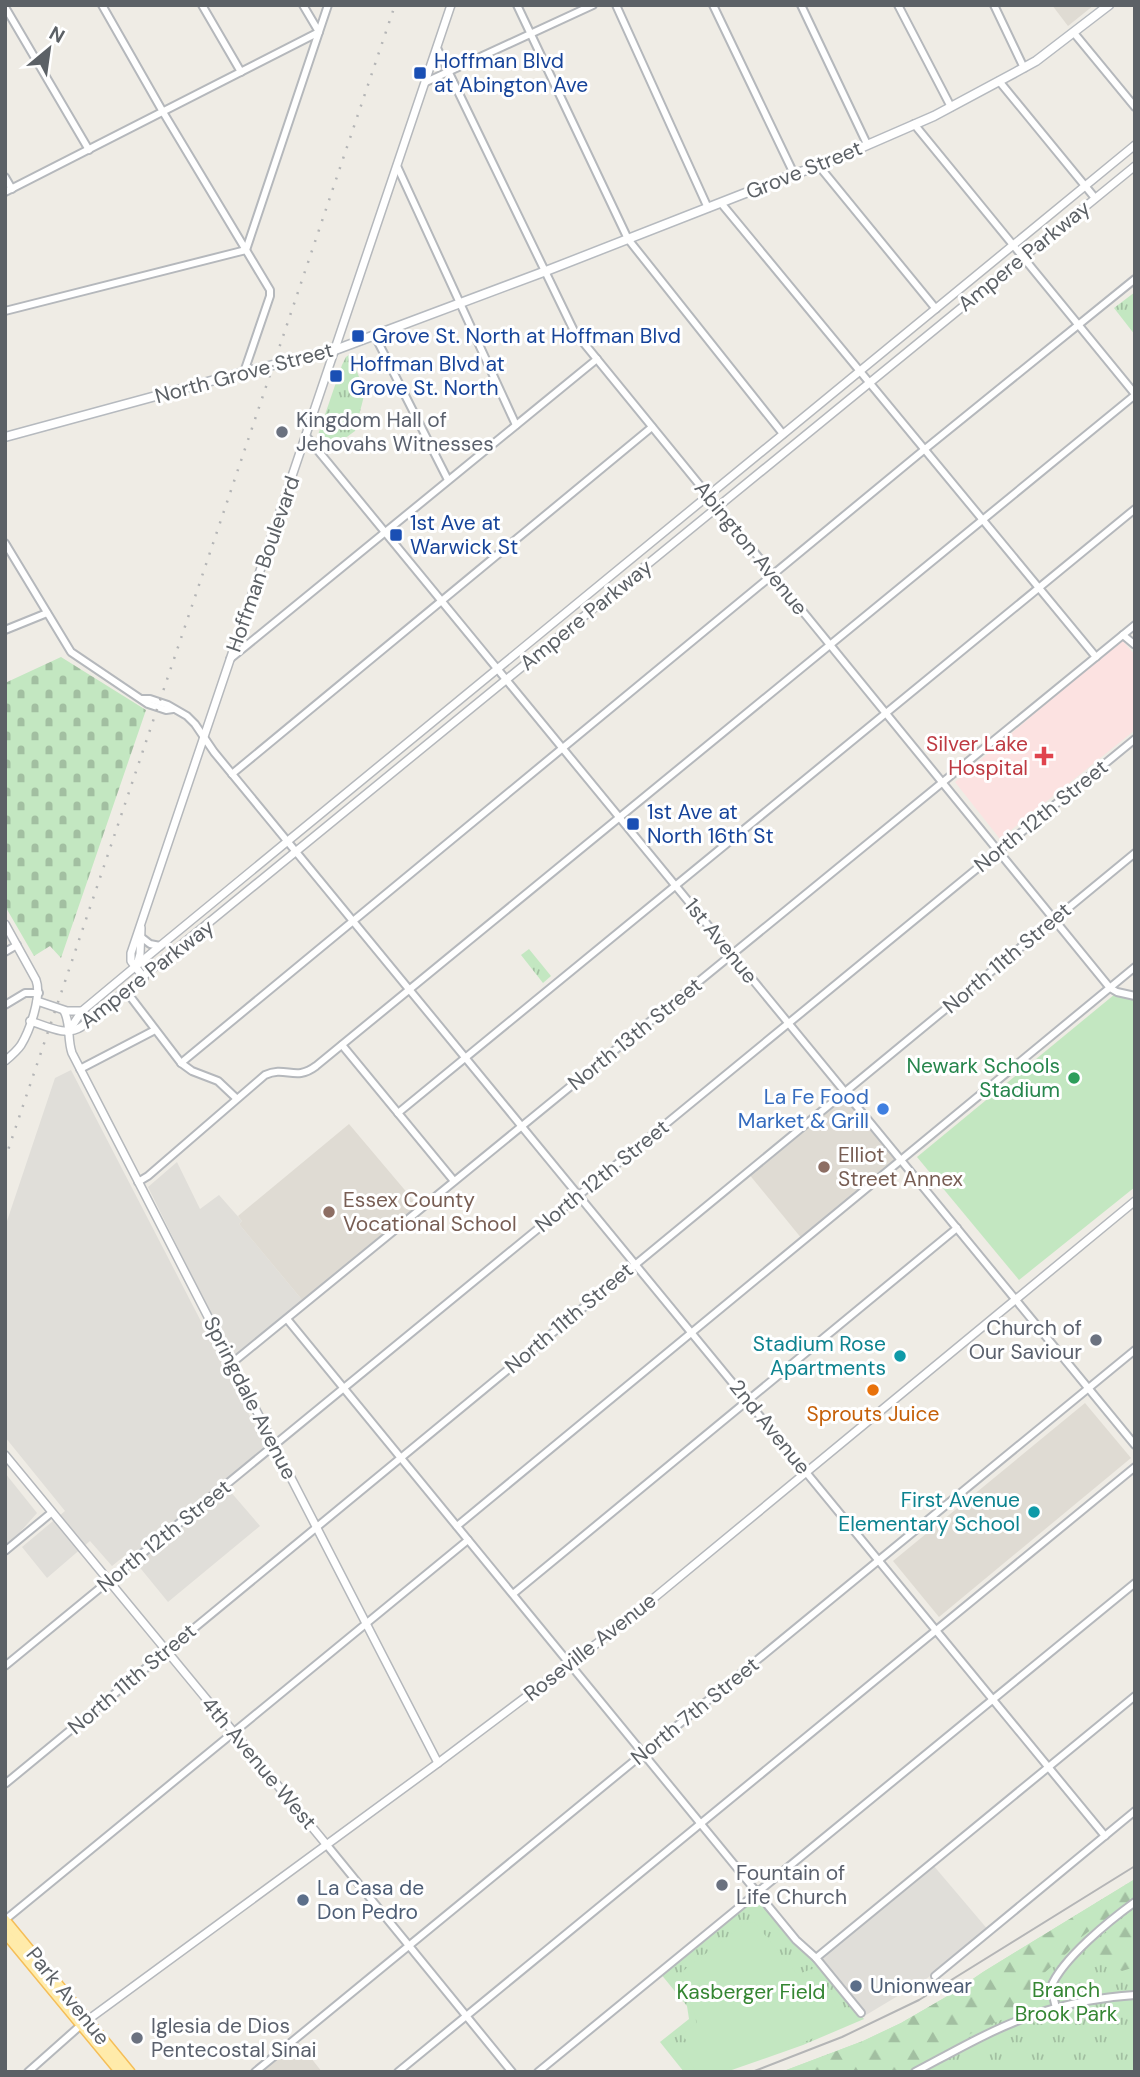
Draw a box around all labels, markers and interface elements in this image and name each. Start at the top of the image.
north arrow [14,14,84,84]
text: N [45,20,69,49]
place label: Hoffman Blvd at Abington Ave [434,47,588,99]
marker: Hoffman Blvd at Abington Ave [412,65,428,81]
street label: Grove Street [742,134,866,206]
street label: Ampere Parkway [952,194,1096,318]
place label: Grove St. North at Hoffman Blvd [372,322,681,350]
marker: Grove St. North at Hoffman Blvd [350,328,366,344]
street label: North Grove Street [152,336,336,410]
place label: Hoffman Blvd at Grove St. North [350,350,505,402]
marker: Hoffman Blvd at Grove St. North [328,368,344,384]
place label: Kingdom Hall of Jehovahs Witnesses [296,406,494,458]
marker: Kingdom Hall of Jehovahs Witnesses [274,424,290,440]
street label: Hoffman Boulevard [220,472,306,656]
street label: Abington Avenue [688,475,814,621]
place label: 1st Ave at Warwick St [410,509,518,561]
marker: 1st Ave at Warwick St [388,527,404,543]
street label: Ampere Parkway [514,553,658,677]
place label: Silver Lake Hospital [926,730,1028,782]
marker: Silver Lake Hospital [1034,746,1054,766]
street label: North 12th Street [968,753,1114,879]
place label: 1st Ave at North 16th St [647,798,774,850]
marker: 1st Ave at North 16th St [625,816,641,832]
street label: 1st Avenue [678,893,764,989]
street label: North 11th Street [937,896,1077,1020]
street label: Ampere Parkway [74,913,220,1035]
street label: North 13th Street [562,971,708,1097]
place label: Newark Schools Stadium [907,1052,1060,1104]
marker: Newark Schools Stadium [1066,1070,1082,1086]
place label: La Fe Food Market & Grill [738,1083,869,1135]
marker: La Fe Food Market & Grill [875,1101,891,1117]
street label: North 12th Street [529,1113,675,1239]
place label: Elliot Street Annex [838,1141,963,1193]
marker: Elliot Street Annex [816,1159,832,1175]
place label: Essex County Vocational School [343,1186,517,1238]
marker: Essex County Vocational School [321,1204,337,1220]
street label: North 11th Street [499,1256,639,1380]
street label: Springdale Avenue [197,1312,303,1484]
place label: Church of Our Saviour [969,1314,1082,1366]
place label: Stadium Rose Apartments [753,1330,886,1382]
marker: Church of Our Saviour [1088,1332,1104,1348]
marker: Stadium Rose Apartments [892,1348,908,1364]
street label: 2nd Avenue [723,1374,817,1480]
marker: Sprouts Juice [865,1382,881,1398]
place label: Sprouts Juice [806,1400,940,1428]
street label: North 12th Street [91,1473,237,1599]
place label: First Avenue Elementary School [838,1486,1020,1538]
marker: First Avenue Elementary School [1026,1504,1042,1520]
street label: Roseville Avenue [518,1586,662,1708]
street label: North 11th Street [62,1617,202,1741]
street label: North 7th Street [625,1651,765,1771]
street label: 4th Avenue West [195,1691,323,1835]
place label: Fountain of Life Church [736,1859,847,1911]
place label: La Casa de Don Pedro [317,1874,424,1926]
marker: Fountain of Life Church [714,1877,730,1893]
marker: La Casa de Don Pedro [295,1892,311,1908]
street label: Park Avenue [20,1941,116,2051]
place label: Unionwear [870,1972,972,2000]
park label: Branch Brook Park [1015,1976,1118,2028]
park label: Kasberger Field [677,1978,826,2006]
marker: Unionwear [848,1978,864,1994]
place label: Iglesia de Dios Pentecostal Sinai [151,2012,317,2064]
marker: Iglesia de Dios Pentecostal Sinai [129,2030,145,2046]

